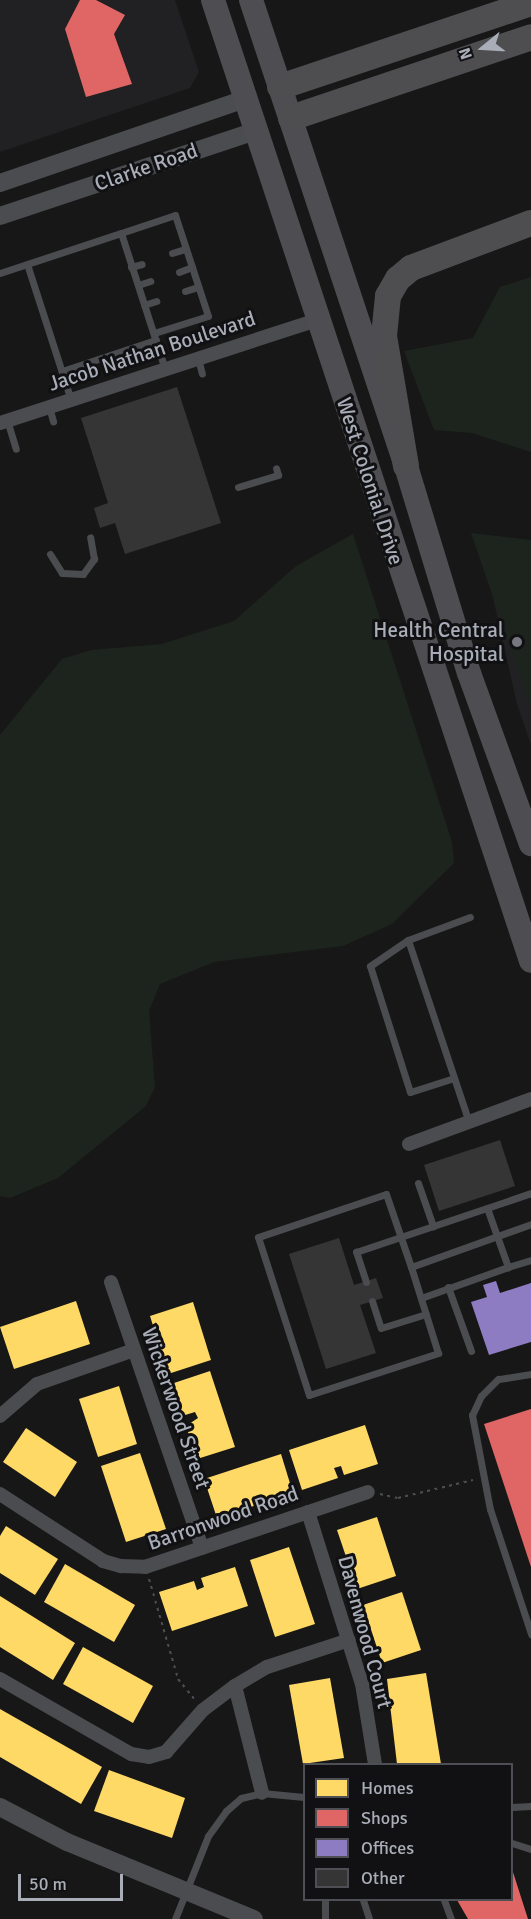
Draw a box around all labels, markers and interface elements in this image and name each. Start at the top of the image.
north arrow [453,18,513,78]
text: N [455,45,477,62]
street label: Clarke Road [91,138,201,196]
street label: Jacob Nathan Boulevard [45,306,259,396]
street label: West Colonial Drive [331,394,409,568]
place label: Health Central Hospital [373,617,504,667]
marker: Health Central Hospital [508,633,526,651]
street label: Wickerwood Street [137,1324,215,1492]
street label: Barronwood Road [144,1480,302,1556]
street label: Davenwood Court [332,1553,398,1711]
legend [303,1763,513,1901]
text: Homes [361,1777,414,1799]
text: Shops [361,1807,408,1829]
text: Offices [361,1837,414,1859]
scale bar [21,1862,126,1900]
text: Other [361,1867,405,1889]
text: 50 m [29,1873,67,1895]

